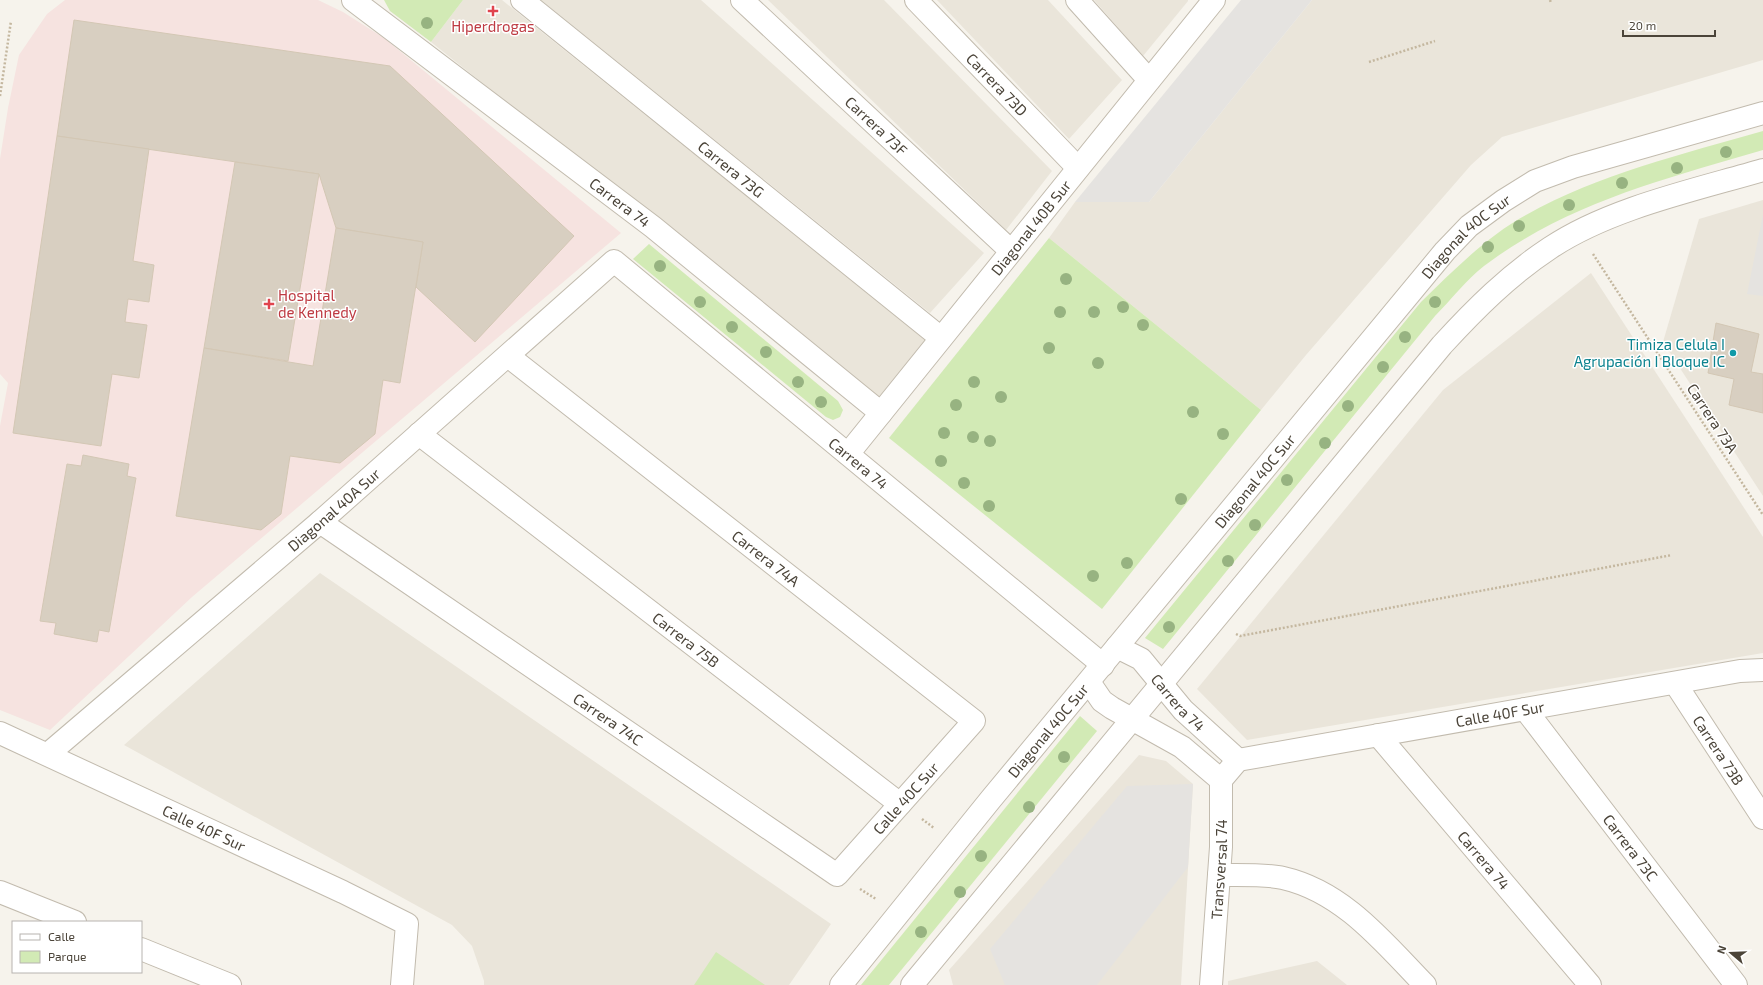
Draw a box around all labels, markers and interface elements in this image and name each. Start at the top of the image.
marker: Hiperdrogas [488,6,498,16]
scale bar [1623,12,1715,38]
place label: Hiperdrogas [451,17,535,35]
text: 20 m [1629,18,1656,32]
street label: Carrera 73D [963,49,1032,119]
street label: Carrera 73F [842,92,911,159]
street label: Carrera 73G [695,137,768,201]
street label: Carrera 74 [586,173,654,231]
street label: Diagonal 40B Sur [987,176,1074,279]
street label: Diagonal 40C Sur [1417,190,1514,282]
place label: Hospital de Kennedy [278,286,357,321]
marker: Hospital de Kennedy [263,298,275,310]
place label: Timiza Celula I Agrupación I Bloque IC [1574,335,1725,370]
marker: Timiza Celula I Agrupación I Bloque IC [1728,348,1738,358]
street label: Carrera 73A [1684,380,1743,457]
street label: Diagonal 40C Sur [1210,430,1299,531]
street label: Carrera 74 [825,434,892,493]
street label: Diagonal 40A Sur [284,464,383,555]
street label: Carrera 74A [729,526,804,590]
street label: Carrera 75B [649,608,723,671]
street label: Carrera 74 [1148,670,1209,735]
street label: Diagonal 40C Sur [1004,680,1092,781]
street label: Carrera 74C [570,689,647,749]
street label: Calle 40F Sur [1454,697,1546,730]
street label: Carrera 73B [1689,712,1748,788]
street label: Calle 40C Sur [869,758,942,838]
street label: Calle 40F Sur [160,801,249,855]
street label: Carrera 73C [1600,810,1662,884]
street label: Transversal 74 [1207,819,1230,920]
street label: Carrera 74 [1454,827,1514,893]
legend [12,921,142,973]
text: Calle [48,929,75,943]
north arrow [1711,933,1751,973]
text: N [1714,944,1729,955]
text: Parque [48,949,86,963]

